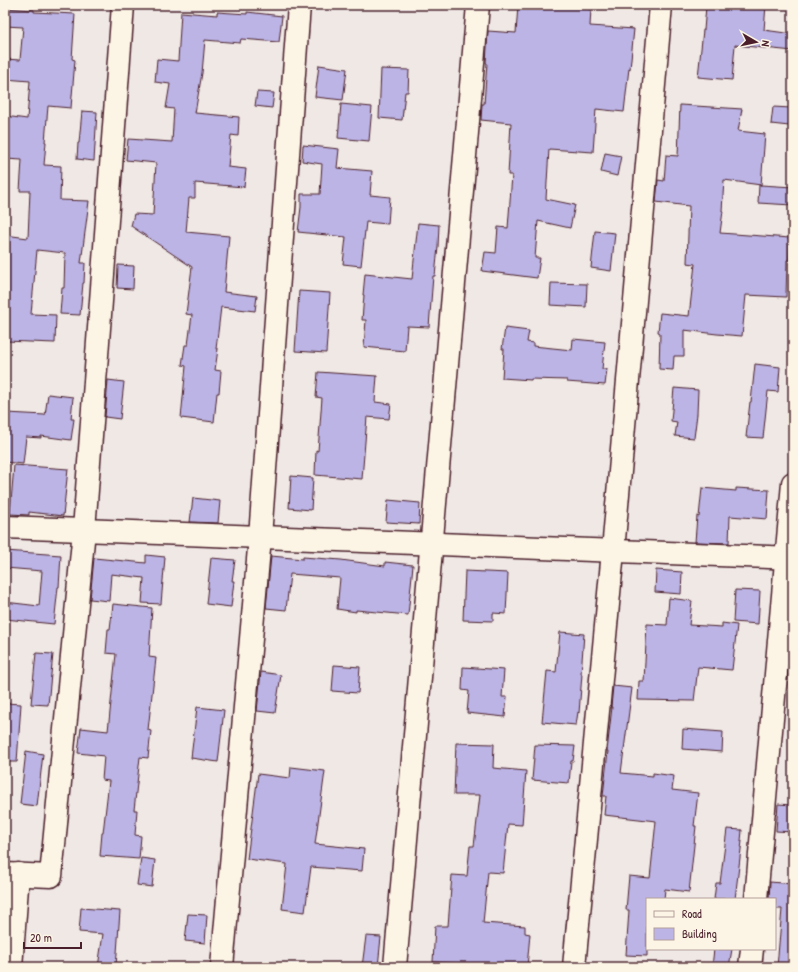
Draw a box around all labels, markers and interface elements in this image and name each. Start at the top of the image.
north arrow [736,22,776,62]
text: N [758,40,773,48]
legend [646,898,776,950]
text: Road [682,905,702,922]
scale bar [24,924,81,950]
text: Building [682,925,717,942]
text: 20 m [30,929,52,946]

